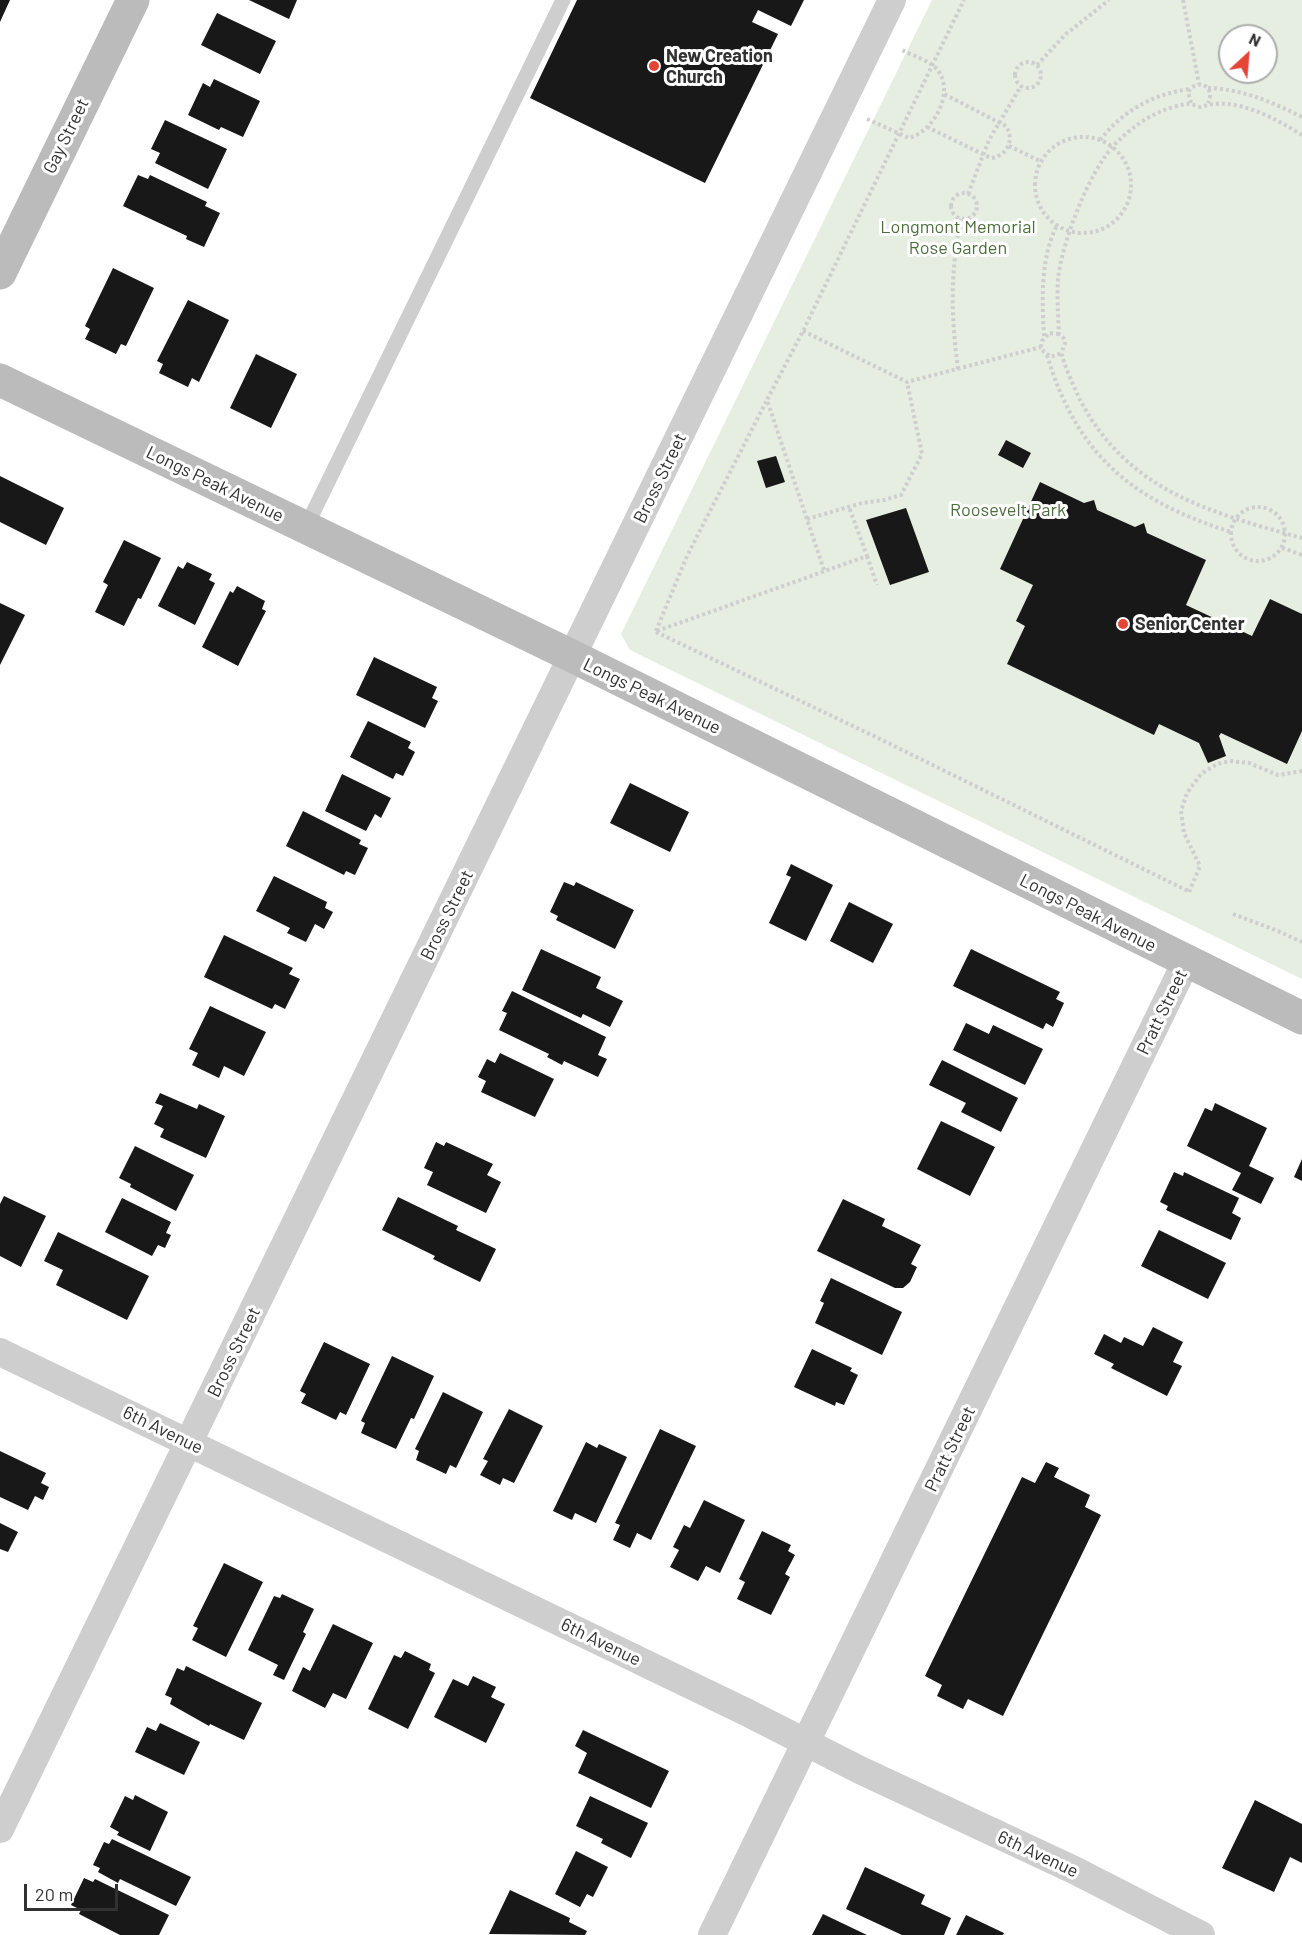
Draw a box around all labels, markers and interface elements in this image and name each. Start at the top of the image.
north arrow [1218,24,1278,84]
text: N [1246,28,1264,50]
place label: New Creation Church [666,45,773,88]
marker: New Creation Church [647,59,661,73]
street label: Gay Street [39,95,93,177]
park label: Longmont Memorial Rose Garden [880,216,1036,258]
street label: Bross Street [629,430,691,526]
street label: Longs Peak Avenue [143,441,287,527]
park label: Roosevelt Park [950,499,1066,521]
place label: Senior Center [1135,613,1245,635]
marker: Senior Center [1116,617,1130,631]
street label: Longs Peak Avenue [580,653,724,739]
street label: Bross Street [416,867,478,963]
street label: Longs Peak Avenue [1016,869,1160,957]
street label: Pratt Street [1132,966,1192,1058]
street label: Bross Street [203,1304,265,1400]
street label: 6th Avenue [119,1401,207,1459]
street label: Pratt Street [920,1403,980,1495]
street label: 6th Avenue [557,1613,645,1671]
street label: 6th Avenue [994,1826,1082,1882]
scale bar [27,1872,122,1910]
text: 20 m [35,1883,73,1905]

